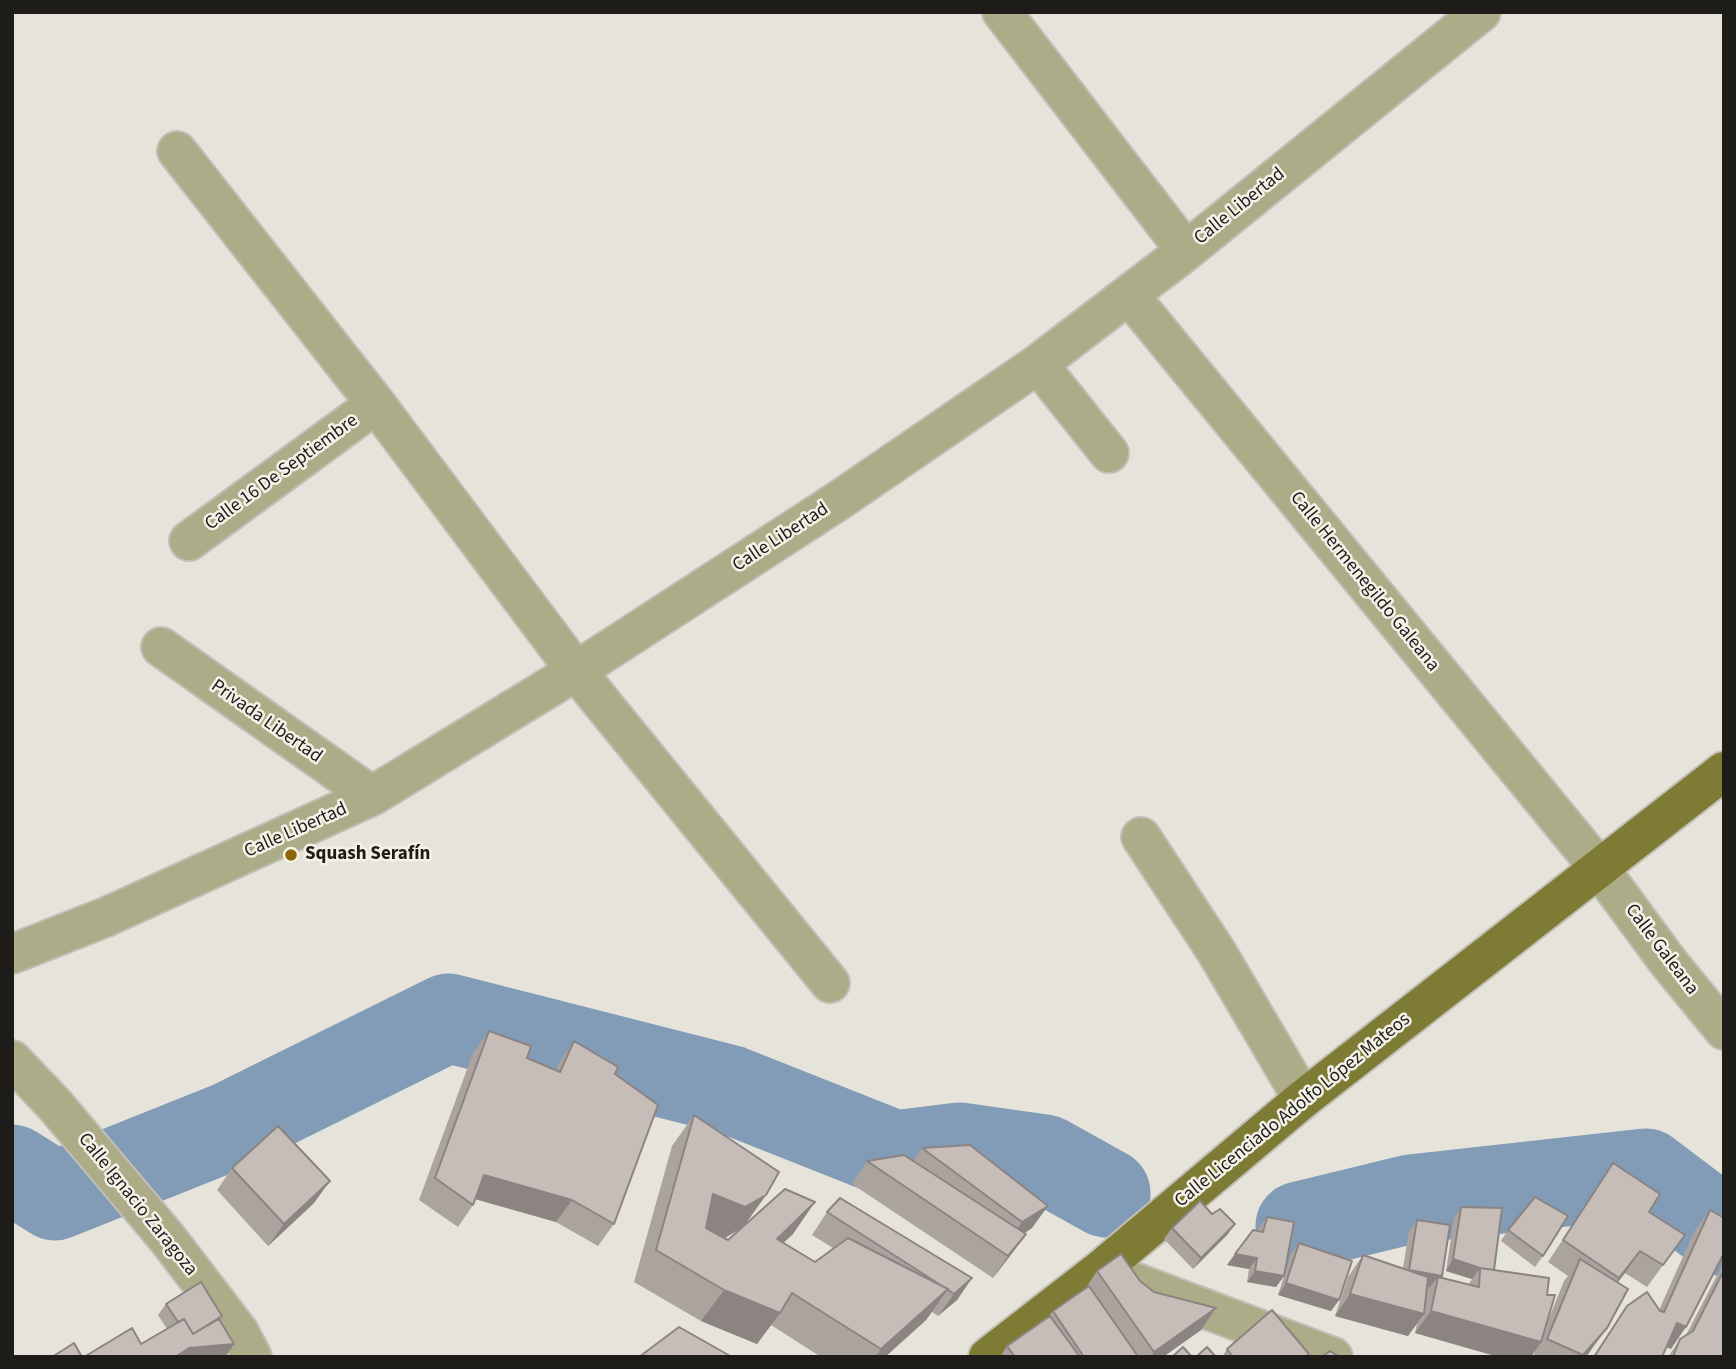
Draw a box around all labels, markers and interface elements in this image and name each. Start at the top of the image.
street label: Calle Libertad [1190,164,1290,250]
street label: Calle 16 De Septiembre [201,410,363,536]
street label: Calle Hermenegildo Galeana [1284,487,1444,677]
street label: Calle Libertad [729,499,833,577]
street label: Privada Libertad [206,675,326,769]
street label: Calle Libertad [241,798,351,864]
place label: Squash Serafín [305,844,430,866]
marker: Squash Serafín [283,847,299,863]
street label: Calle Galeana [1619,900,1703,1000]
street label: Calle Licenciado Adolfo López Mateos [1171,1009,1415,1213]
street label: Calle Ignacio Zaragoza [72,1129,202,1281]

